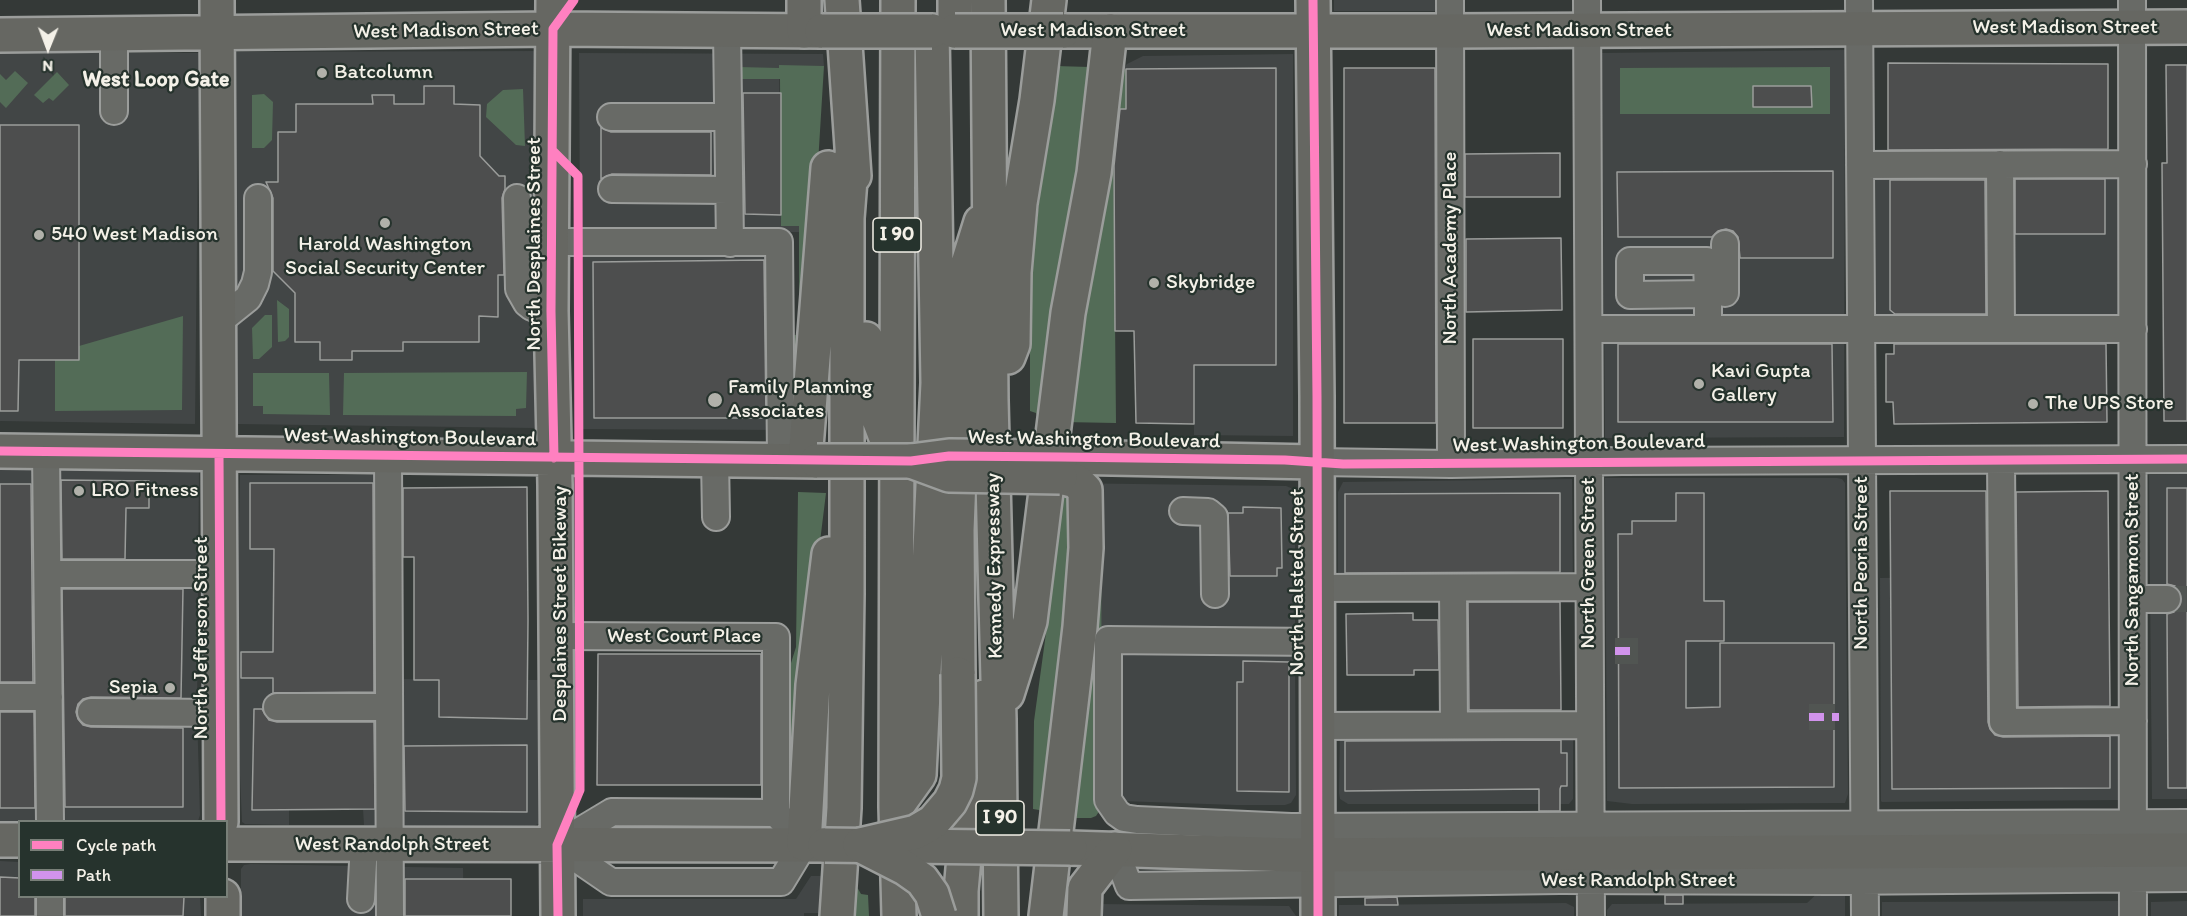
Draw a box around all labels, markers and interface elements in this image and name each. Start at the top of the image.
street label: West Madison Street [1972,15,2158,41]
street label: West Madison Street [353,17,539,45]
north arrow [18,18,78,78]
street label: West Madison Street [1000,18,1186,44]
street label: West Madison Street [1486,18,1672,44]
text: N [42,57,53,76]
place label: Batcolumn [334,60,433,86]
marker: Batcolumn [315,66,329,80]
district label: West Loop Gate [83,67,229,93]
street label: North Desplaines Street [522,137,548,351]
street label: North Academy Place [1438,151,1464,345]
marker: Harold Washington Social Security Center [378,216,392,230]
road number: I 90 [873,218,921,252]
place label: 540 West Madison [51,222,218,248]
marker: 540 West Madison [32,228,46,242]
place label: Harold Washington Social Security Center [285,232,485,282]
place label: Skybridge [1166,270,1255,296]
marker: Skybridge [1147,276,1161,290]
place label: Kavi Gupta Gallery [1711,359,1810,409]
place label: Family Planning Associates [728,375,873,425]
marker: Kavi Gupta Gallery [1692,377,1706,391]
marker: Family Planning Associates [706,391,724,409]
place label: The UPS Store [2045,391,2174,417]
marker: The UPS Store [2026,397,2040,411]
street label: West Washington Boulevard [283,423,537,453]
street label: West Washington Boulevard [967,425,1221,455]
street label: West Washington Boulevard [1452,429,1706,459]
street label: Kennedy Expressway [981,473,1009,659]
street label: North Sangamon Street [2120,473,2146,687]
street label: North Peoria Street [1849,476,1875,650]
street label: North Green Street [1576,477,1602,649]
place label: LRO Fitness [91,478,199,504]
marker: LRO Fitness [72,484,86,498]
street label: Desplaines Street Bikeway [548,486,574,722]
street label: North Halsted Street [1285,488,1311,676]
street label: North Jefferson Street [189,536,215,740]
street label: West Court Place [607,624,761,650]
place label: Sepia [109,675,158,701]
marker: Sepia [163,681,177,695]
road number: I 90 [976,801,1024,835]
legend [18,820,228,898]
street label: West Randolph Street [295,832,489,858]
text: Cycle path [76,834,156,856]
text: Path [76,864,111,886]
street label: West Randolph Street [1541,868,1735,894]

